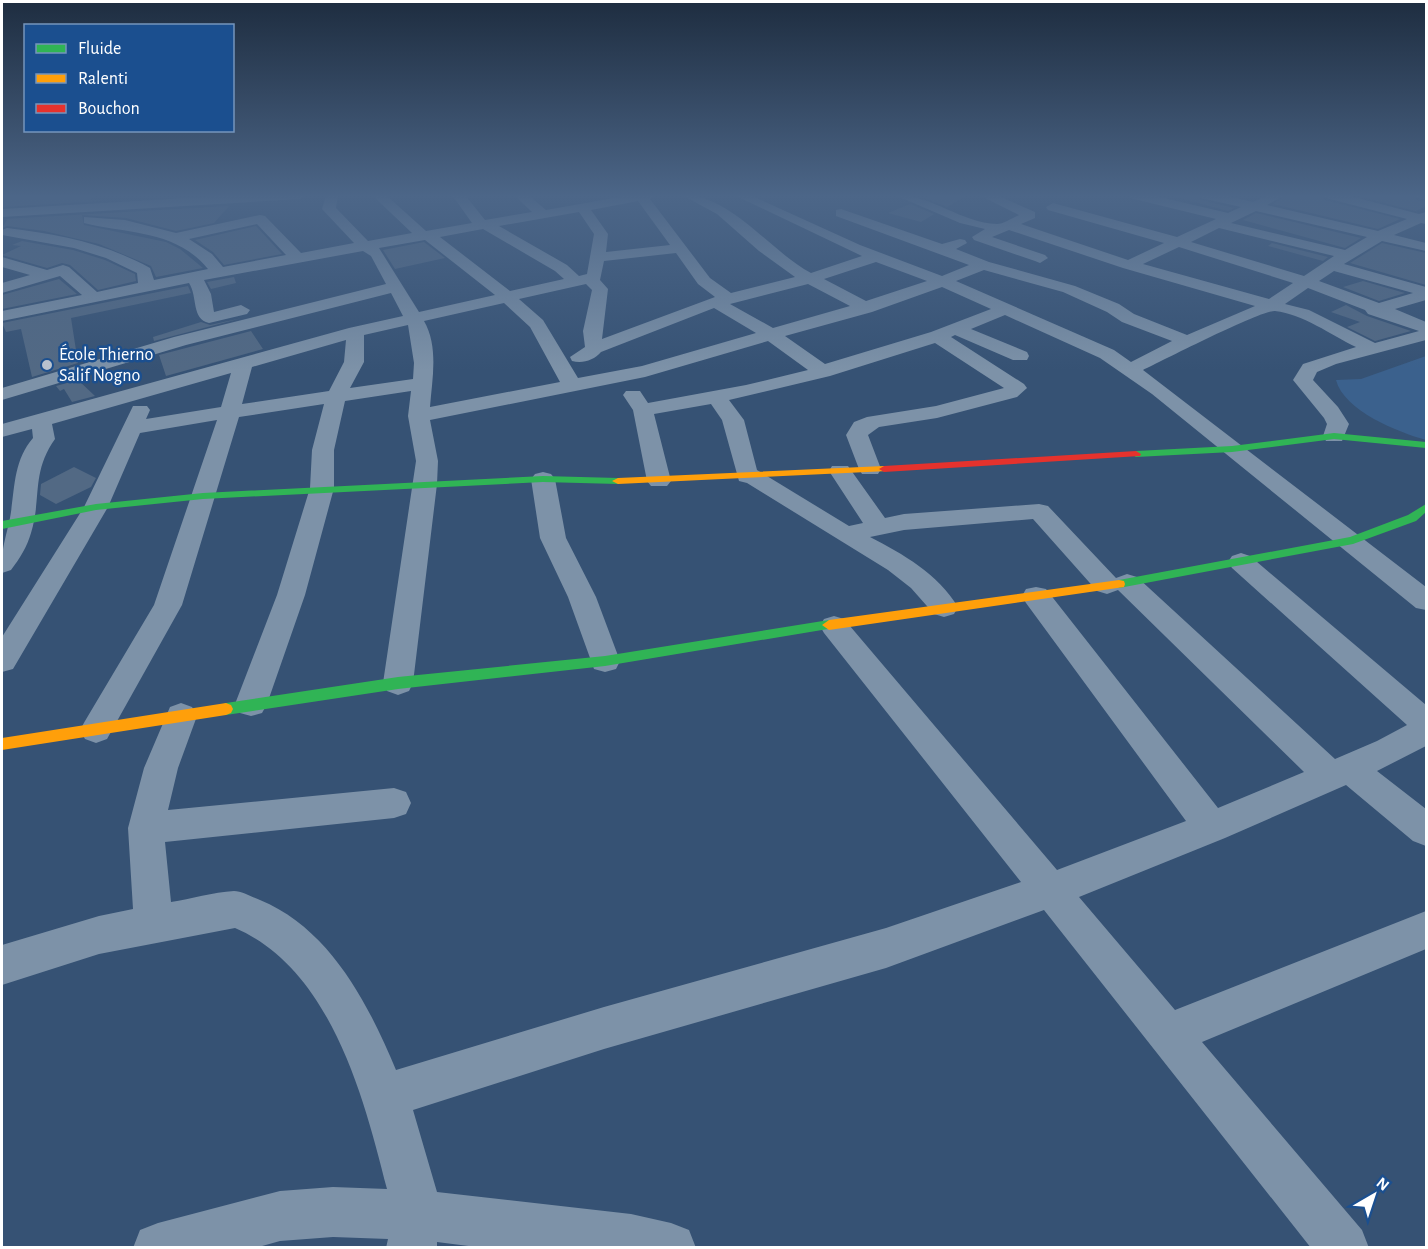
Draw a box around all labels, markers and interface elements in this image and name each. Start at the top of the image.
legend [24,24,234,132]
text: Fluide [78,40,121,58]
text: Ralenti [78,70,128,88]
text: Bouchon [78,100,140,118]
place label: École Thierno Salif Nogno [59,343,153,385]
marker: École Thierno Salif Nogno [40,358,54,372]
north arrow [1344,1165,1404,1225]
text: N [1373,1174,1392,1194]

